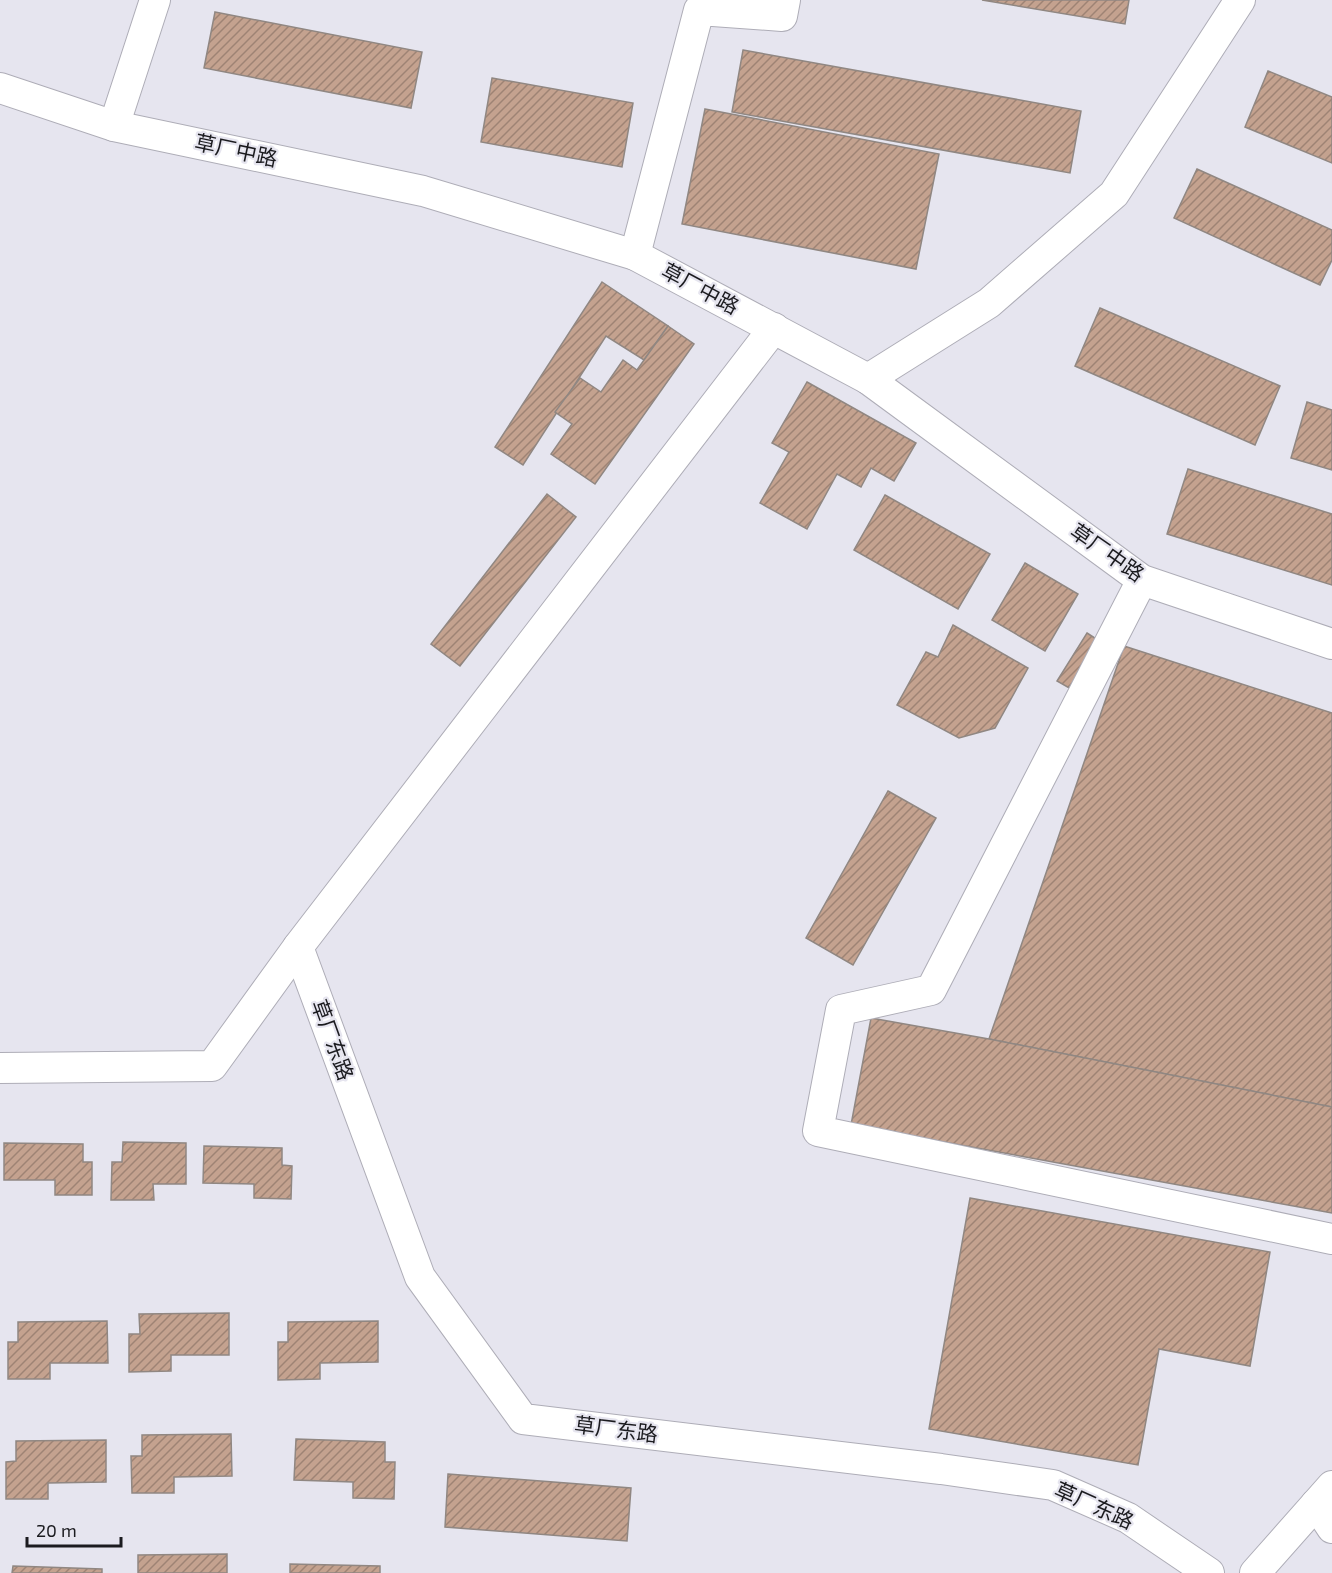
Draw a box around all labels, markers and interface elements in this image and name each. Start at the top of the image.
street label: 草厂中路 [193,129,280,170]
street label: 草厂中路 [658,257,744,318]
street label: 草厂中路 [1066,517,1149,586]
street label: 草厂东路 [307,996,360,1083]
street label: 草厂东路 [573,1411,659,1446]
street label: 草厂东路 [1051,1476,1138,1533]
scale bar [27,1510,122,1548]
text: 20 m [36,1519,77,1541]

